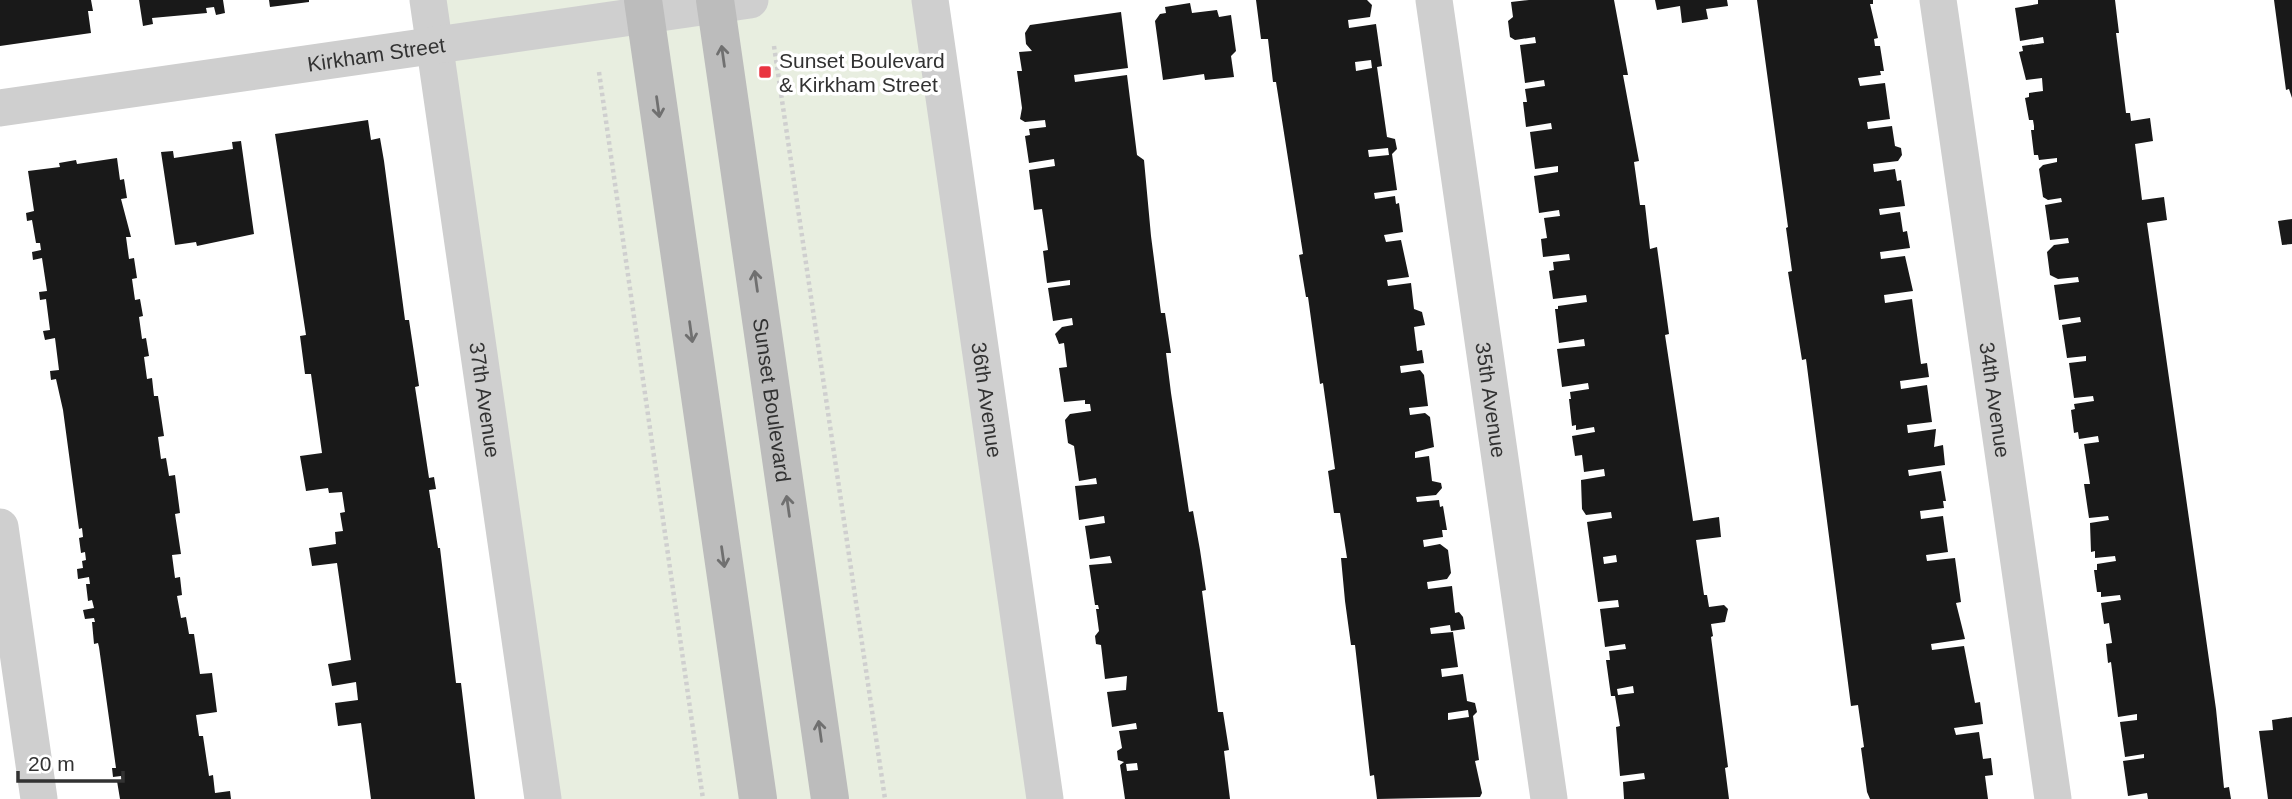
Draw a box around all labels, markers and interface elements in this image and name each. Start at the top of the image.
street label: Kirkham Street [306,33,447,75]
one-way arrow [717,45,730,68]
place label: Sunset Boulevard & Kirkham Street [779,49,945,96]
marker: Sunset Boulevard & Kirkham Street [757,64,773,80]
one-way arrow [652,95,665,118]
one-way arrow [749,270,762,293]
street label: Sunset Boulevard [749,316,796,484]
one-way arrow [684,320,697,343]
street label: 37th Avenue [466,341,505,459]
street label: 36th Avenue [968,341,1007,459]
street label: 35th Avenue [1472,341,1511,459]
street label: 34th Avenue [1976,341,2015,459]
one-way arrow [781,495,794,518]
one-way arrow [717,546,730,568]
one-way arrow [814,721,827,743]
scale bar [18,740,122,784]
text: 20 m [28,752,75,775]

